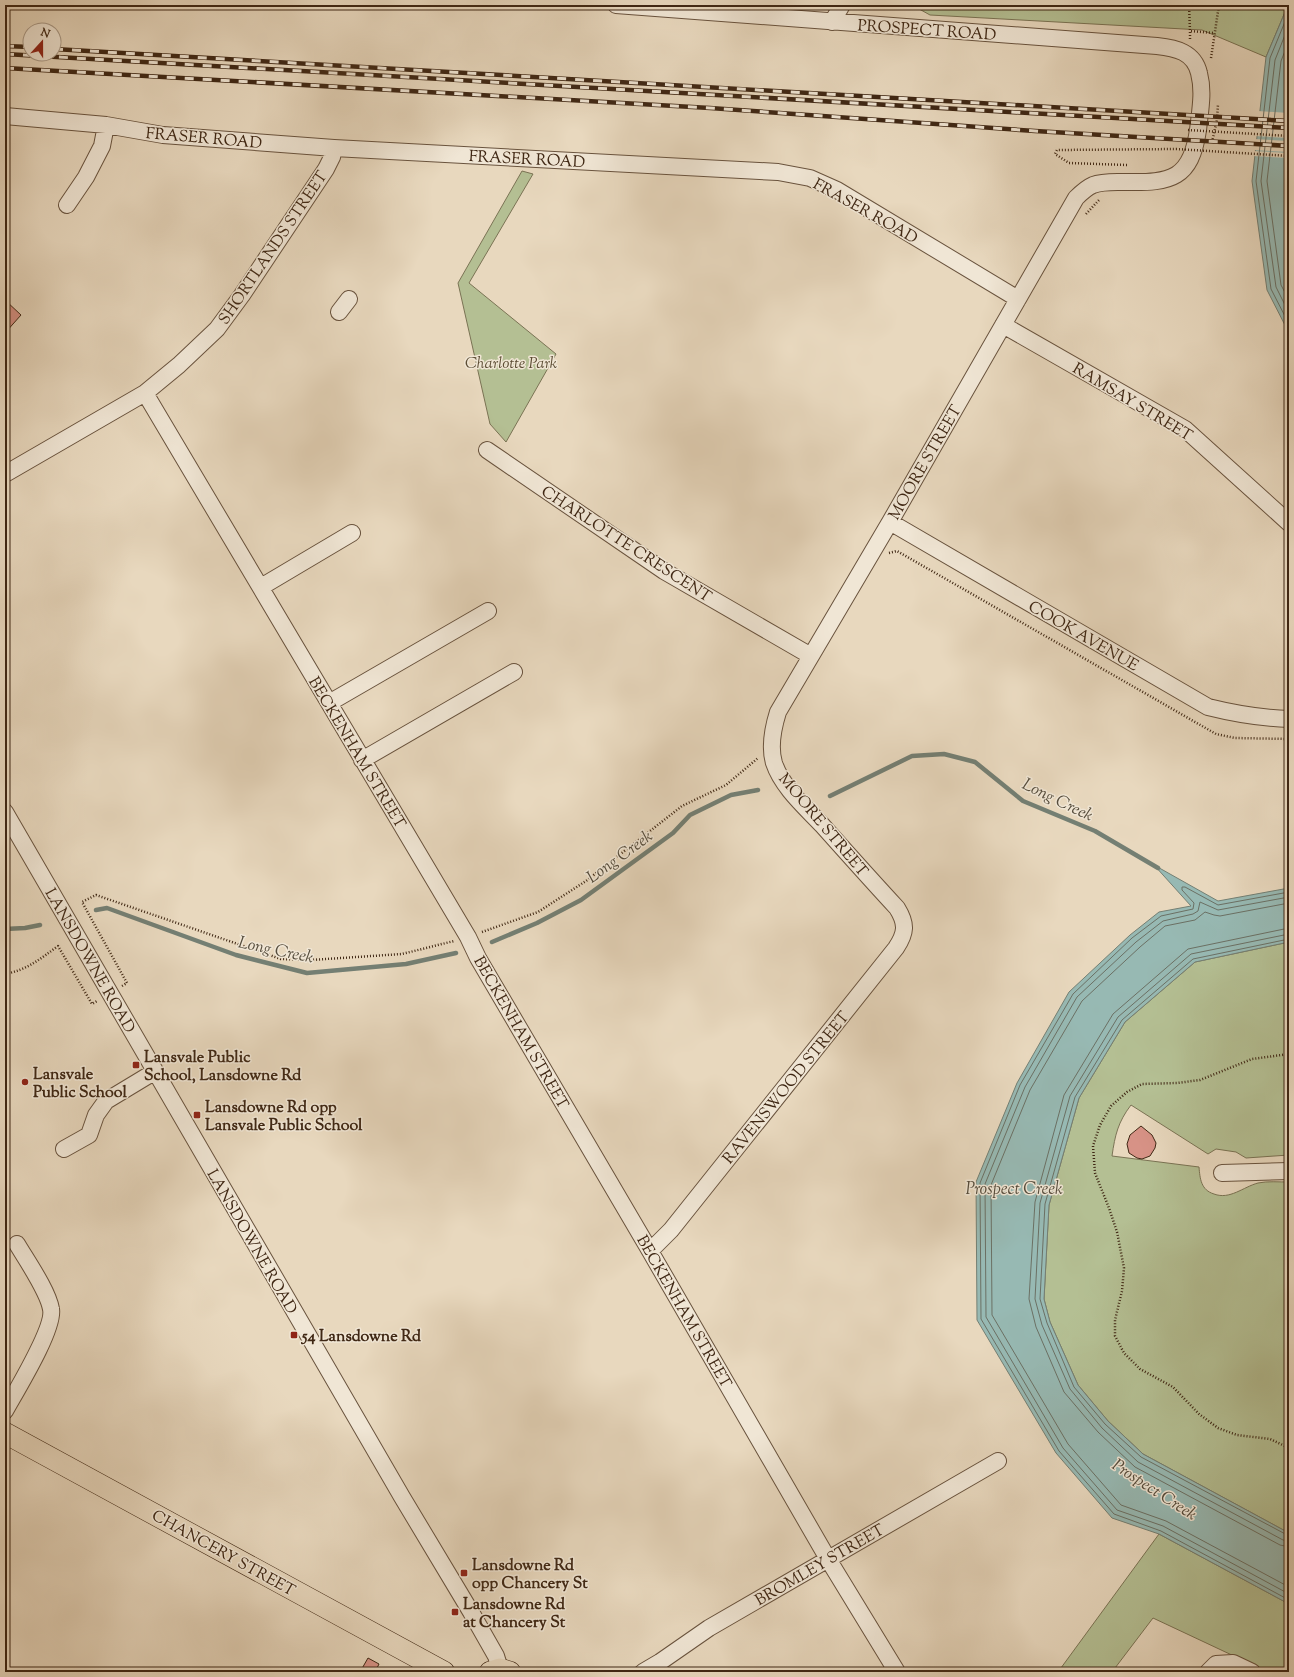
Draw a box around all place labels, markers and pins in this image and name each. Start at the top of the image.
place label: Lansvale Public School, Lansdowne Rd [144,1047,302,1088]
marker: Lansvale Public School, Lansdowne Rd [131,1060,141,1070]
place label: Lansvale Public School [33,1064,127,1105]
marker: Lansvale Public School [20,1077,30,1087]
place label: Lansdowne Rd opp Lansvale Public School [205,1097,363,1138]
marker: Lansdowne Rd opp Lansvale Public School [192,1110,202,1120]
place label: 54 Lansdowne Rd [300,1326,422,1349]
marker: 54 Lansdowne Rd [289,1330,299,1340]
place label: Lansdowne Rd opp Chancery St [472,1555,588,1596]
marker: Lansdowne Rd opp Chancery St [459,1568,469,1578]
place label: Lansdowne Rd at Chancery St [463,1594,566,1635]
marker: Lansdowne Rd at Chancery St [450,1607,460,1617]

